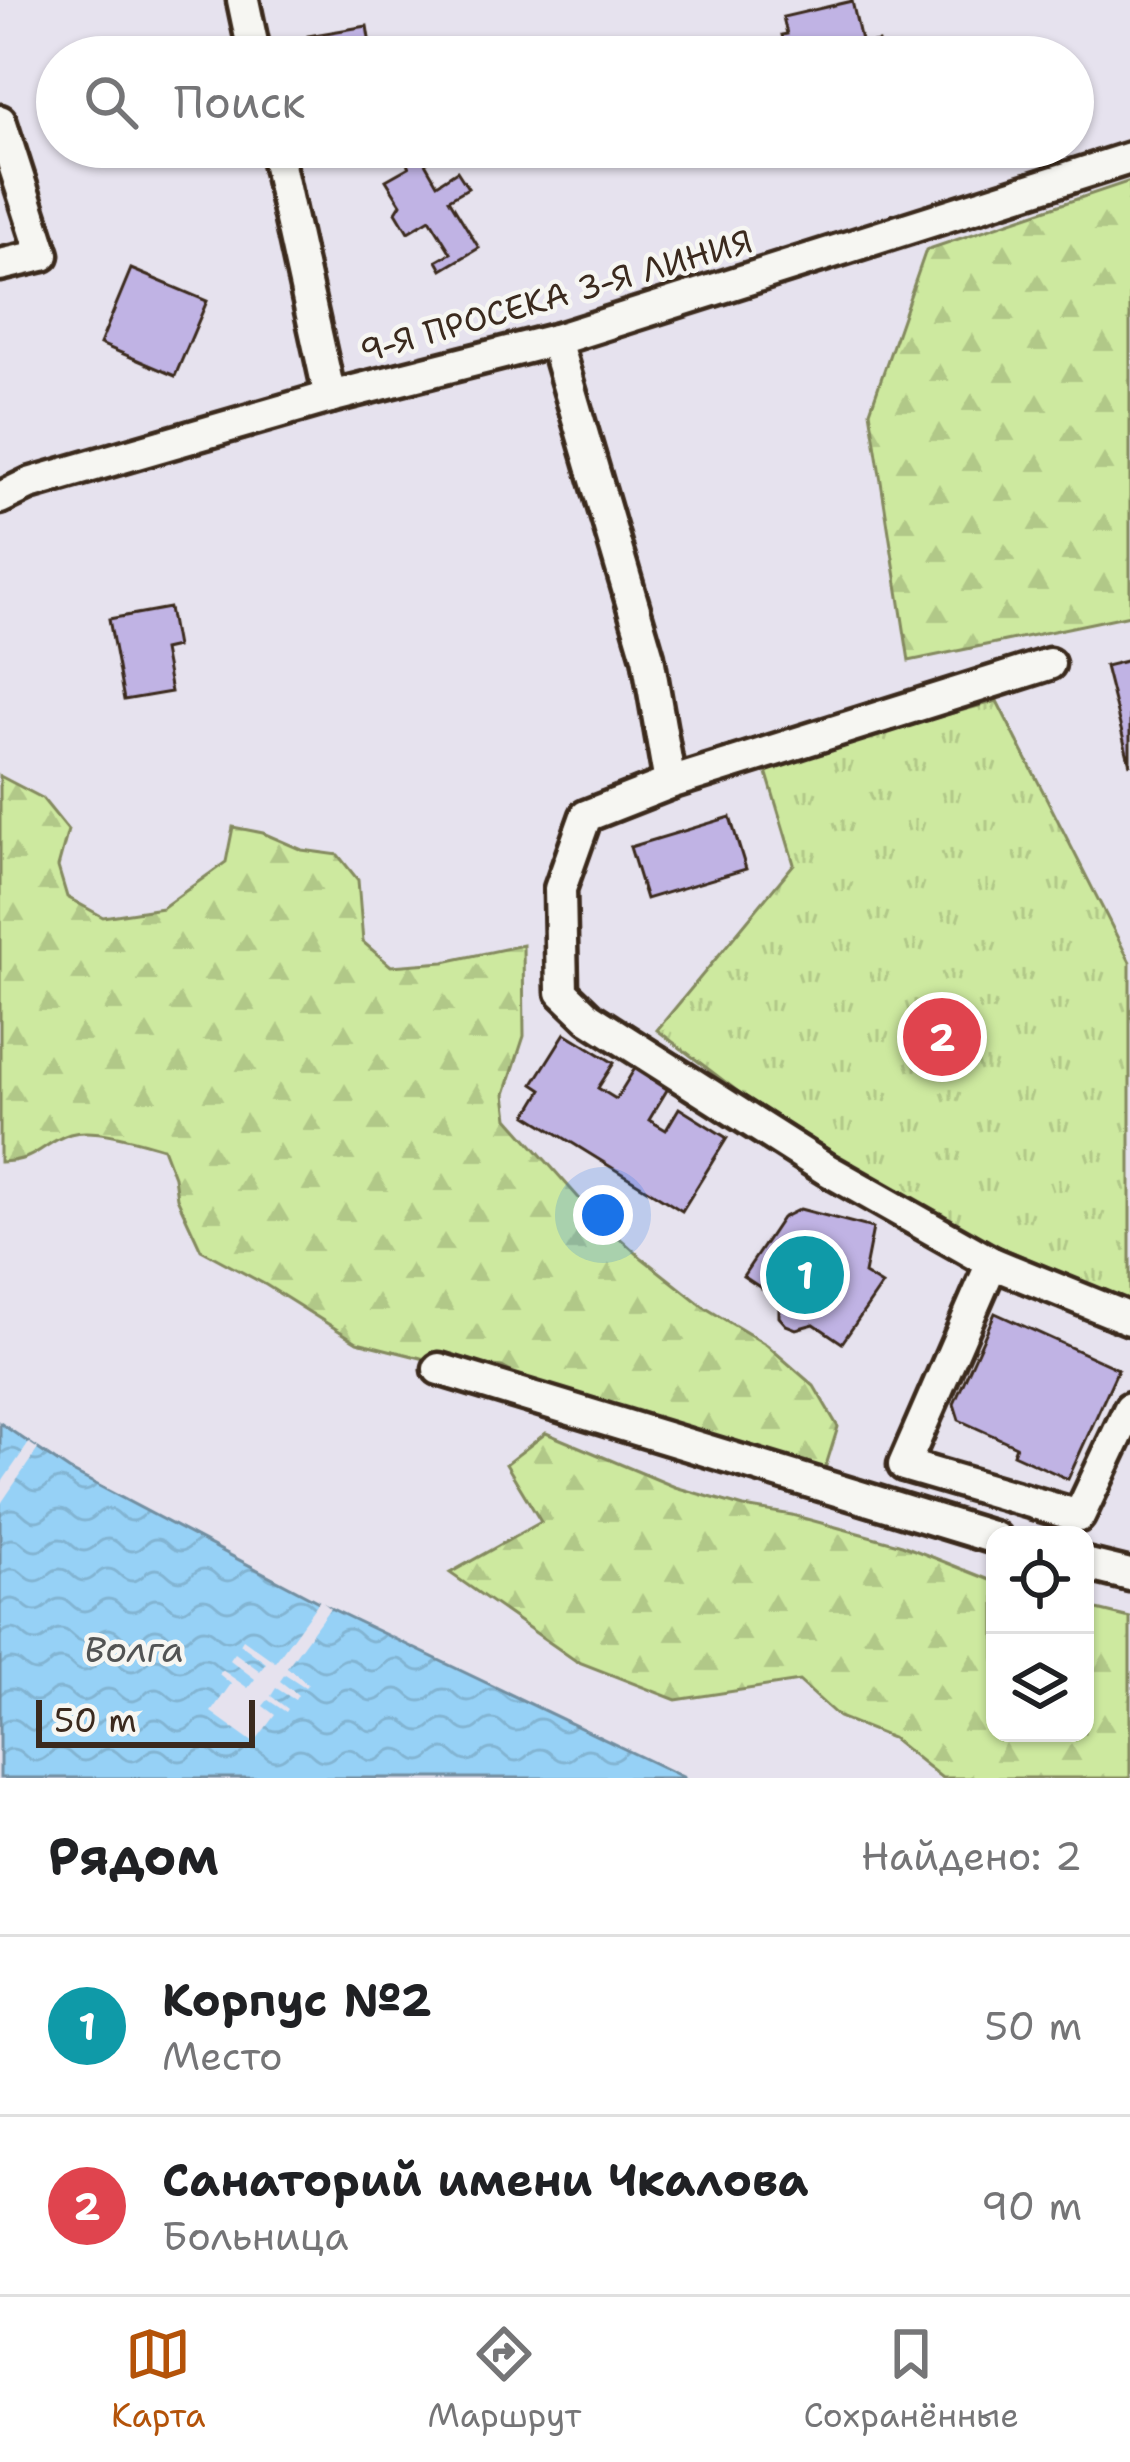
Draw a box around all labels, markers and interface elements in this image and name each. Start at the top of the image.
search box [36,36,1094,168]
icon: search [78,69,144,135]
text: Поиск [174,72,305,132]
street label: 9-Я ПРОСЕКА 3-Я ЛИНИЯ [355,218,757,374]
pin: 2 [903,992,981,1082]
your location [573,1185,633,1245]
pin: 1 [766,1230,844,1320]
map controls [986,1526,1094,1742]
button: locate [986,1526,1094,1634]
water label: Волга [84,1625,184,1674]
button: layers [986,1634,1094,1742]
scale bar [36,1694,255,1747]
text: 50 m [54,1698,137,1743]
text: Рядом [48,1822,219,1890]
text: Найдено: 2 [861,1830,1082,1882]
text: Корпус №2 [162,1970,432,2030]
text: 1 [78,2000,96,2052]
text: 50 m [984,2000,1082,2052]
text: Место [162,2030,283,2082]
text: Санаторий имени Чкалова [162,2150,809,2210]
text: 2 [73,2180,101,2232]
text: 90 m [981,2180,1082,2232]
text: Больница [162,2210,348,2262]
tab: Карта [111,2321,205,2438]
tab: Маршрут [427,2321,581,2438]
tab: Сохранённые [803,2321,1019,2438]

